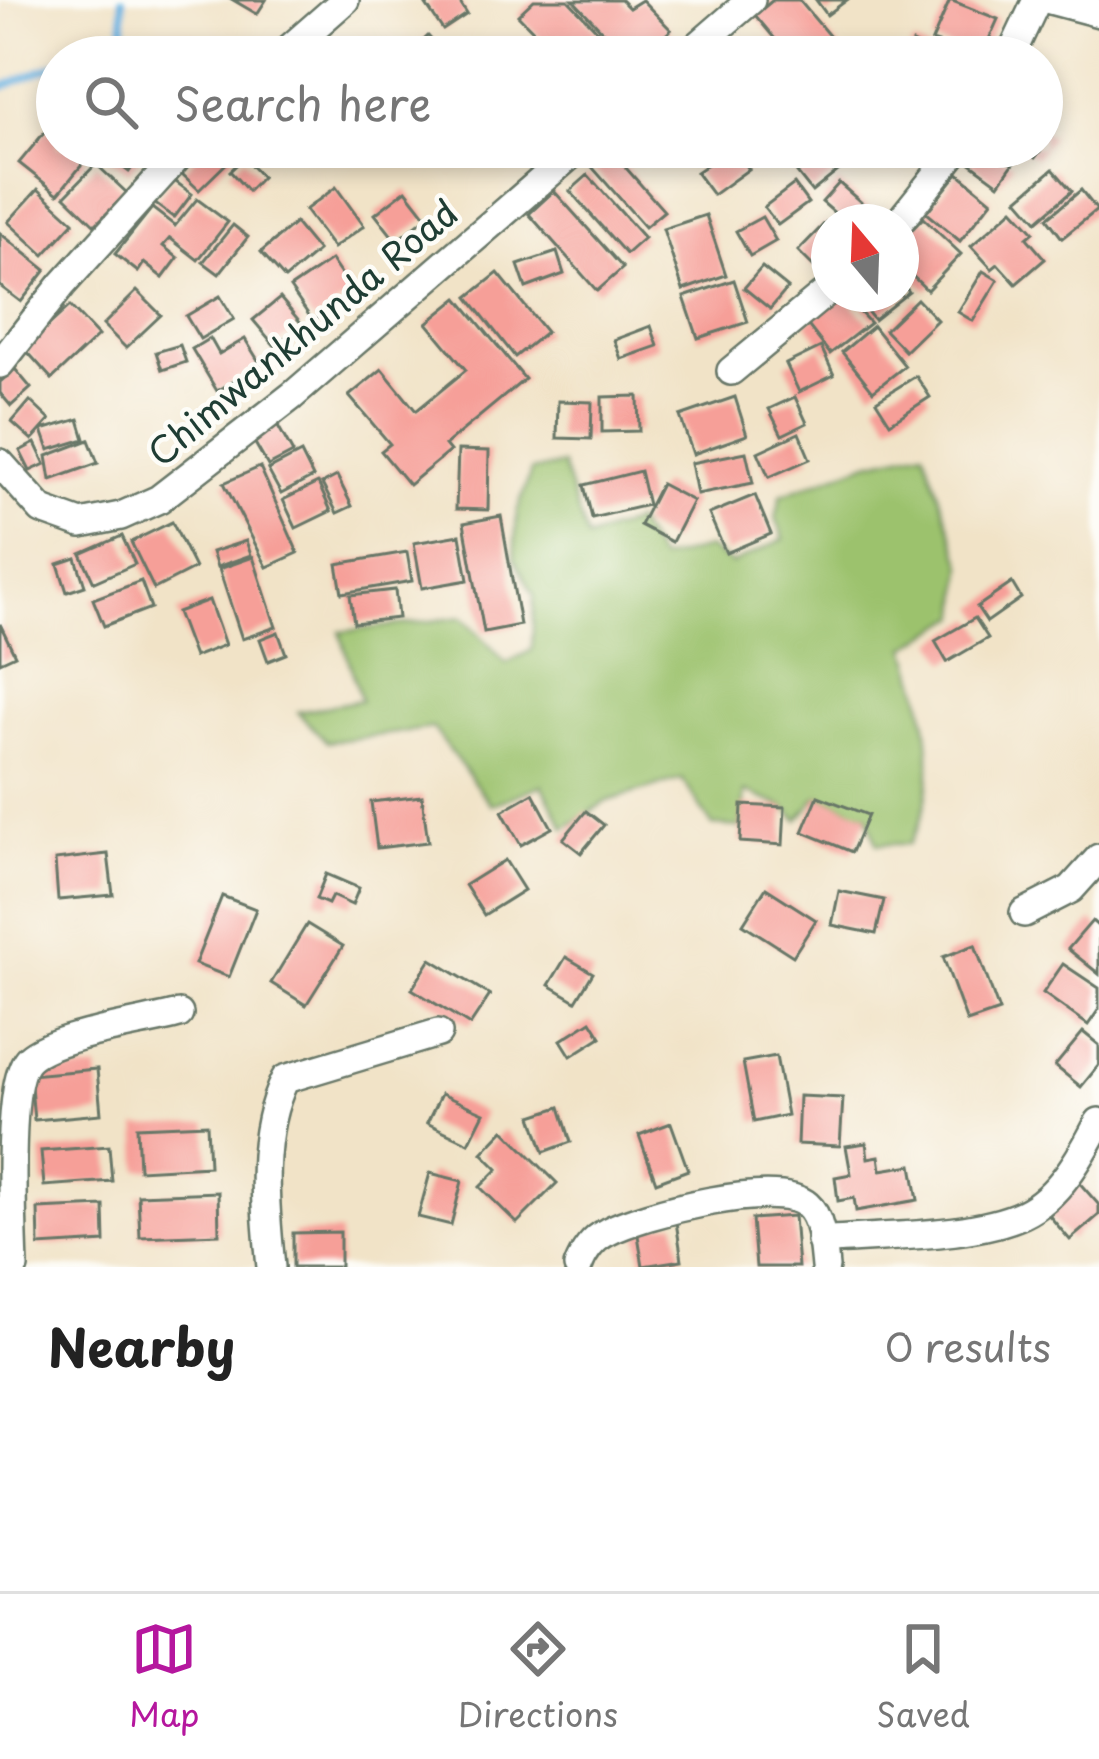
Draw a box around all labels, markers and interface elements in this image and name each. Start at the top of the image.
search box [36,36,1063,168]
text: Search here [174,68,431,136]
icon: search [78,69,144,135]
street label: Chimwankhunda Road [135,185,469,478]
north arrow [811,204,919,312]
text: Nearby [48,1307,235,1384]
text: 0 results [885,1316,1051,1375]
tab: Map [129,1616,200,1738]
tab: Directions [458,1616,618,1738]
tab: Saved [876,1616,970,1738]

